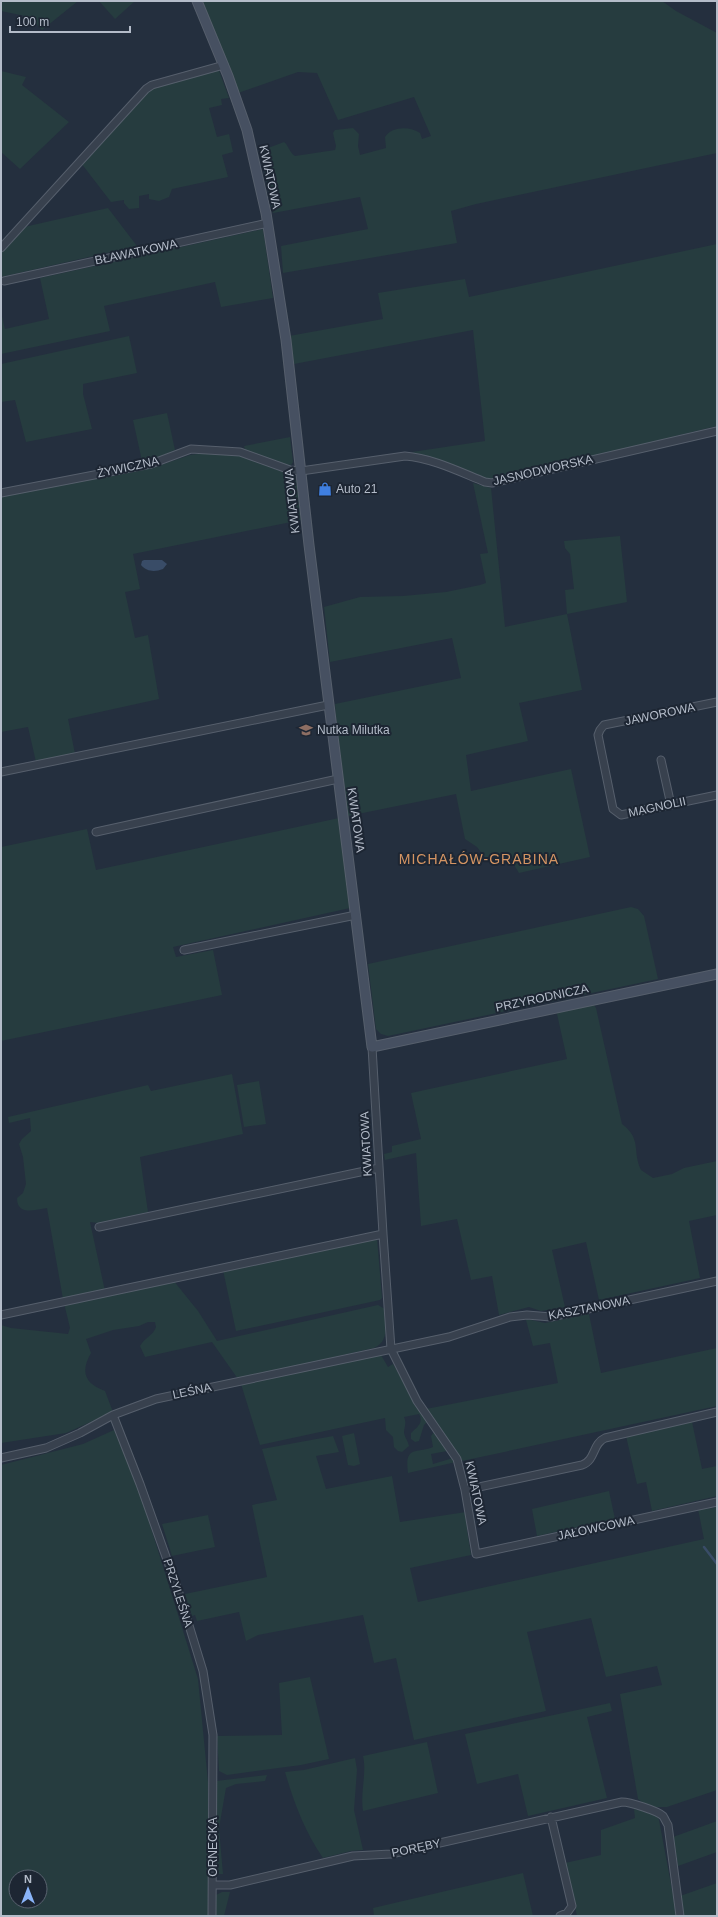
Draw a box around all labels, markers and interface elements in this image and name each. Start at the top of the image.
scale bar [10,8,130,34]
text: 100 m [16,15,49,29]
street label: KWIATOWA [256,144,284,210]
street label: BŁAWATKOWA [94,236,178,268]
street label: JASNODWORSKA [492,452,594,488]
street label: ŻYWICZNA [96,454,160,480]
street label: KWIATOWA [282,468,302,534]
shop icon: Auto 21 [317,481,333,497]
place label: Auto 21 [336,482,378,496]
street label: JAWOROWA [624,700,696,728]
school or university icon: Nutka Milutka [298,722,314,738]
place label: Nutka Milutka [317,723,390,737]
street label: KWIATOWA [345,787,367,853]
street label: MAGNOLII [627,794,687,820]
district label: MICHAŁÓW-GRABINA [399,851,559,867]
street label: PRZYRODNICZA [494,981,590,1015]
street label: KWIATOWA [357,1111,375,1177]
street label: KASZTANOWA [547,1293,631,1323]
street label: LEŚNA [171,1379,213,1402]
street label: KWIATOWA [462,1460,490,1526]
street label: JAŁOWCOWA [556,1513,636,1543]
street label: PRZYLEŚNA [160,1557,197,1629]
street label: ORNECKA [206,1817,220,1877]
street label: PORĘBY [390,1836,442,1860]
north arrow [8,1869,48,1909]
text: N [24,1873,32,1885]

